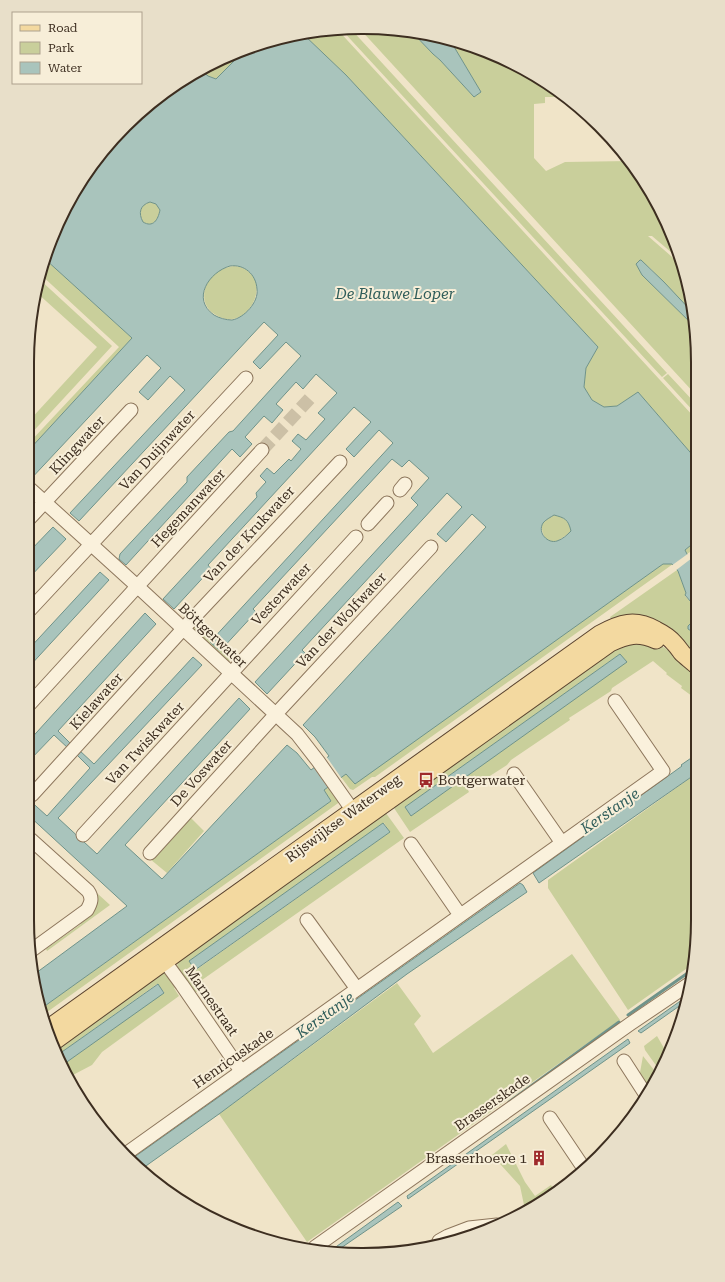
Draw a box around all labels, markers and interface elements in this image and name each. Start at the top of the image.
legend [12,12,142,84]
text: Road [48,21,78,35]
text: Park [48,41,75,55]
text: Water [48,61,82,75]
water label: De Blauwe Loper [334,285,456,303]
street label: Van Duijnwater [116,407,198,493]
street label: Klingwater [46,413,108,477]
street label: Hegemanwater [148,465,228,550]
street label: Van der Krukwater [200,482,298,585]
street label: Vesterwater [248,559,314,629]
street label: Van der Wolfwater [293,569,390,671]
street label: Böttgerwater [176,599,251,671]
street label: Kielawater [66,669,126,733]
street label: Van Twiskwater [103,698,188,788]
street label: De Voswater [167,736,235,809]
street label: Rijswijkse Waterweg [282,771,404,865]
bus stop icon: Bottgerwater [417,771,435,789]
place label: Bottgerwater [438,772,525,788]
water label: Kerstanje [577,784,643,838]
street label: Marnestraat [182,963,242,1039]
water label: Kerstanje [292,988,358,1043]
street label: Henricuskade [190,1024,276,1092]
street label: Brasserskade [451,1070,533,1134]
building icon: Brasserhoeve 1 [530,1149,548,1167]
place label: Brasserhoeve 1 [426,1150,527,1166]

